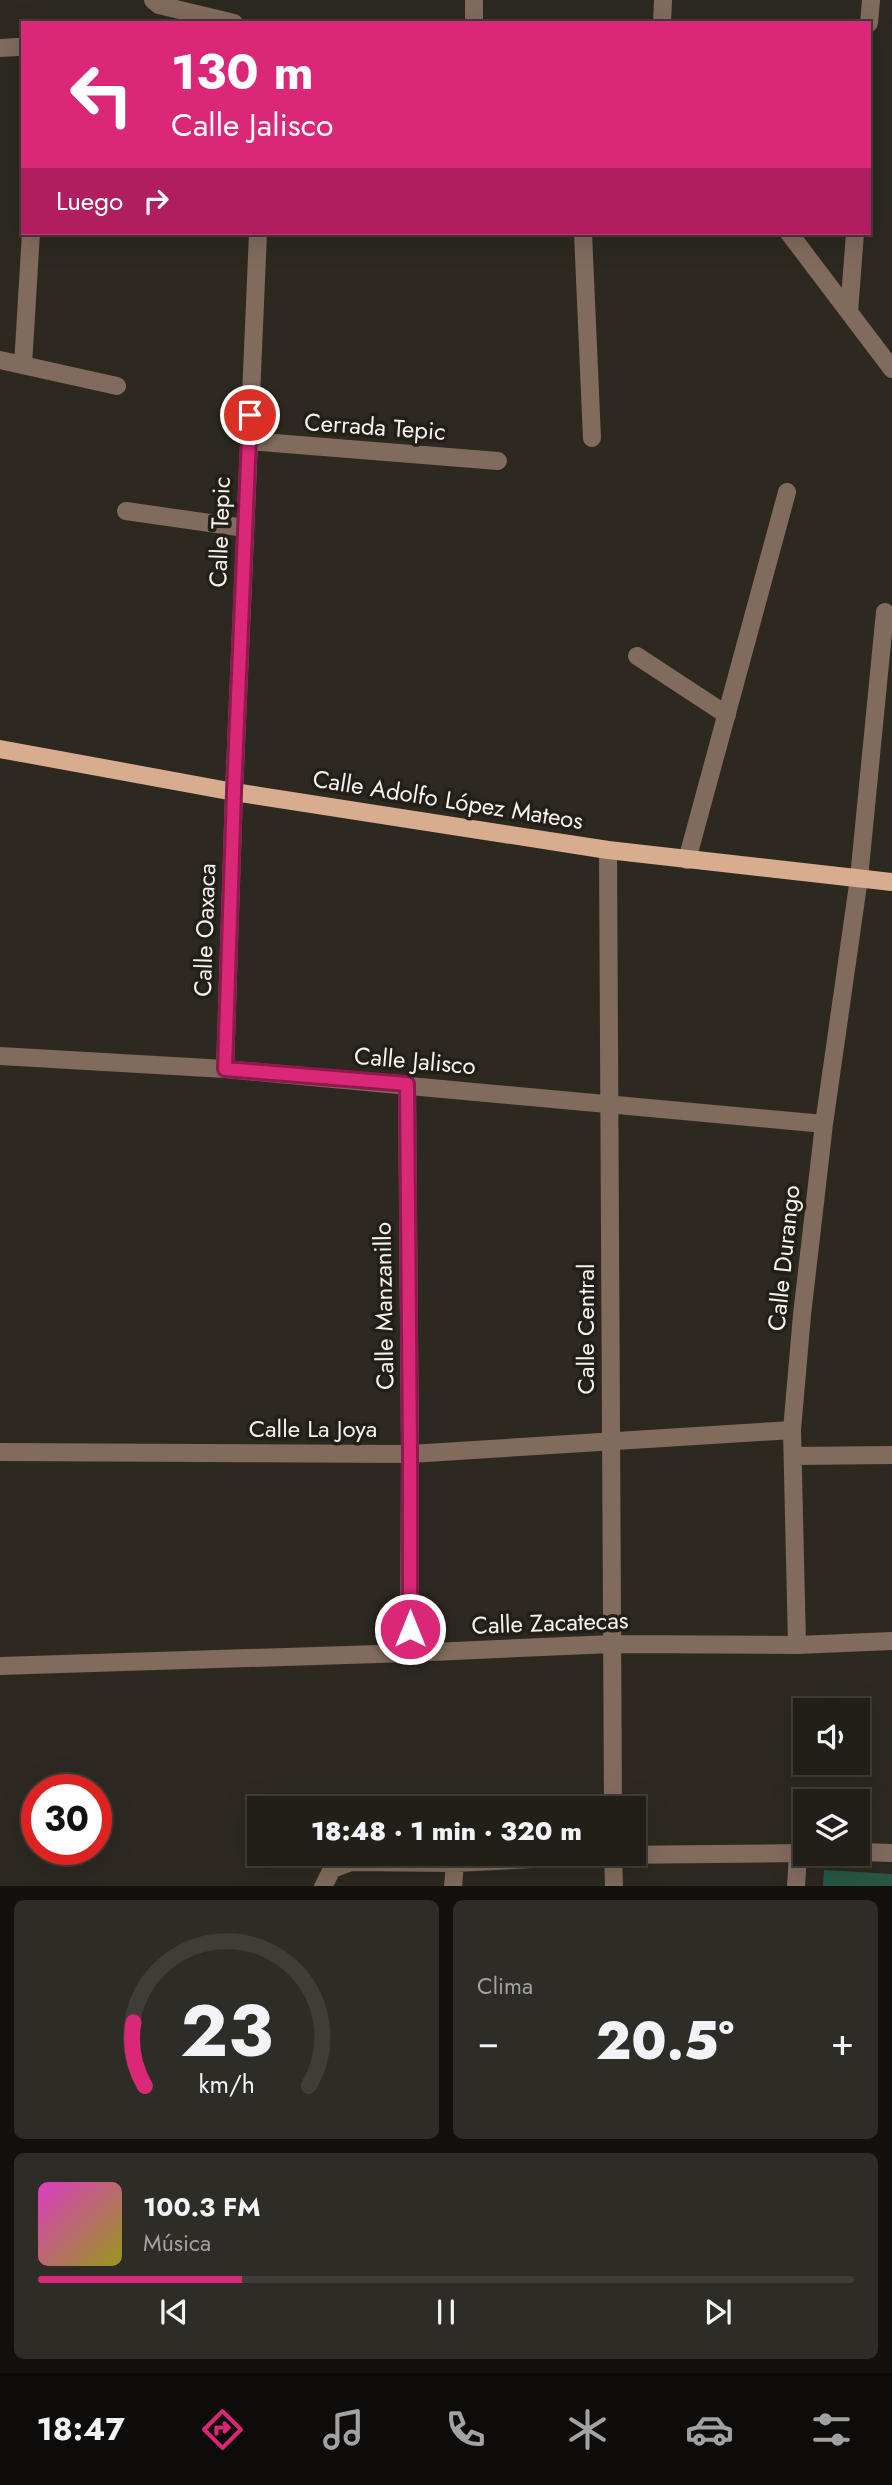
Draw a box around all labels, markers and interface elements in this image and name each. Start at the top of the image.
text: 130 m [171,37,314,107]
icon: left [56,49,147,140]
text: Calle Jalisco [171,102,334,148]
text: Luego [56,182,123,220]
icon: right [137,182,175,220]
pin [220,385,280,445]
icon: arrive [231,396,269,434]
street label: Cerrada Tepic [303,404,447,449]
street label: Calle Tepic [200,476,239,588]
street label: Calle Adolfo López Mateos [310,761,586,838]
street label: Calle Oaxaca [185,863,224,997]
street label: Calle Jalisco [353,1038,477,1083]
street label: Calle Durango [758,1183,809,1333]
street label: Calle Manzanillo [365,1222,402,1390]
street label: Calle Central [568,1263,603,1395]
street label: Calle La Joya [249,1411,377,1446]
position arrow [373,1592,447,1666]
street label: Calle Zacatecas [471,1602,629,1643]
map controls [793,1698,870,1866]
button: sound [793,1698,870,1775]
speed limit sign: 30 [21,1774,112,1865]
button: layers [793,1789,870,1866]
text: 18:48 · 1 min · 320 m [311,1812,582,1850]
text: Clima [477,1969,533,2003]
text: 23 [180,1978,273,2083]
text: 20.5° [596,2003,734,2079]
text: − [477,2014,499,2069]
text: + [831,2014,854,2069]
text: km/h [198,2065,255,2101]
text: 100.3 FM [143,2188,261,2226]
text: Música [143,2226,211,2260]
icon: previous [155,2293,193,2331]
icon: pause [427,2293,465,2331]
icon: next [699,2293,737,2331]
icon: directions [198,2405,247,2454]
icon: music [319,2405,368,2454]
icon: phone [441,2405,490,2454]
icon: climate [563,2405,612,2454]
icon: car [685,2405,734,2454]
icon: filters [807,2405,856,2454]
text: 18:47 [36,2406,125,2452]

